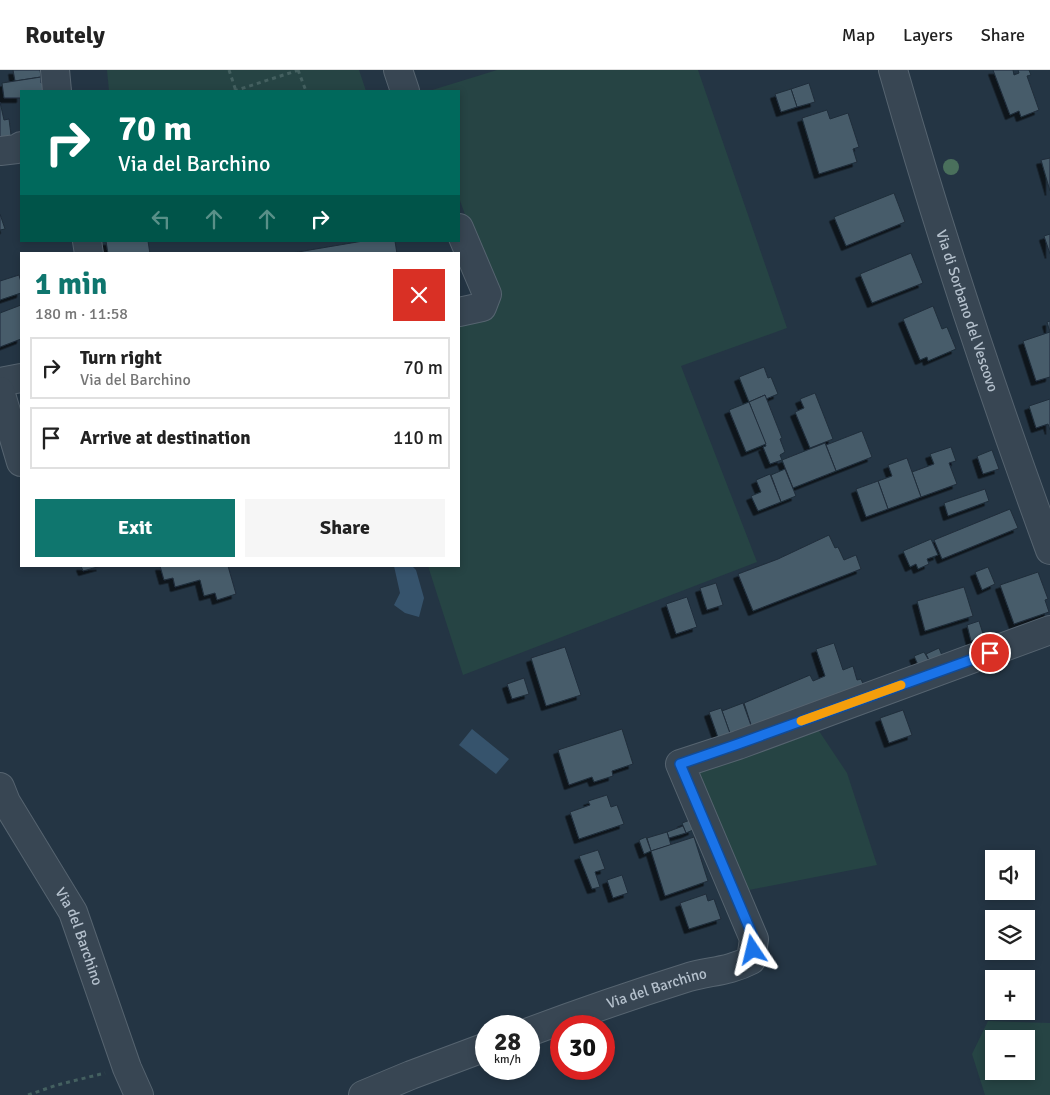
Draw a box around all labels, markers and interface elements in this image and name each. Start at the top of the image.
text: Routely [25,20,105,50]
text: Map [842,24,875,46]
text: Layers [903,24,953,46]
text: Share [981,24,1025,46]
text: 70 m [118,107,192,150]
icon: right [35,110,100,175]
text: Via del Barchino [118,150,270,177]
icon: left [147,205,175,233]
icon: ahead [200,205,228,233]
icon: ahead [253,205,281,233]
icon: right [306,205,334,233]
street label: Via di Sorbano del Vescovo [932,227,1002,394]
text: 1 min [35,266,107,303]
button: close [393,269,445,321]
text: 180 m · 11:58 [35,304,128,324]
text: Turn right [80,346,162,370]
icon: right [37,354,65,382]
text: 70 m [403,356,443,380]
text: Via del Barchino [80,370,191,390]
icon: arrive [37,424,65,452]
text: Arrive at destination [80,426,251,450]
text: 110 m [393,426,443,450]
button: Exit [35,499,235,557]
button: Share [245,499,445,557]
pin [969,632,1011,674]
icon: arrive [976,639,1004,667]
map controls [985,850,1035,1080]
button: sound [985,850,1035,900]
street label: Via del Barchino [51,884,107,988]
button: layers [985,910,1035,960]
position arrow [726,923,778,975]
street label: Via del Barchino [604,964,708,1012]
button: + [985,970,1035,1020]
speed limit sign: 30 [550,1015,615,1080]
text: 28 [494,1026,521,1057]
button: − [985,1030,1035,1080]
text: km/h [494,1052,521,1067]

